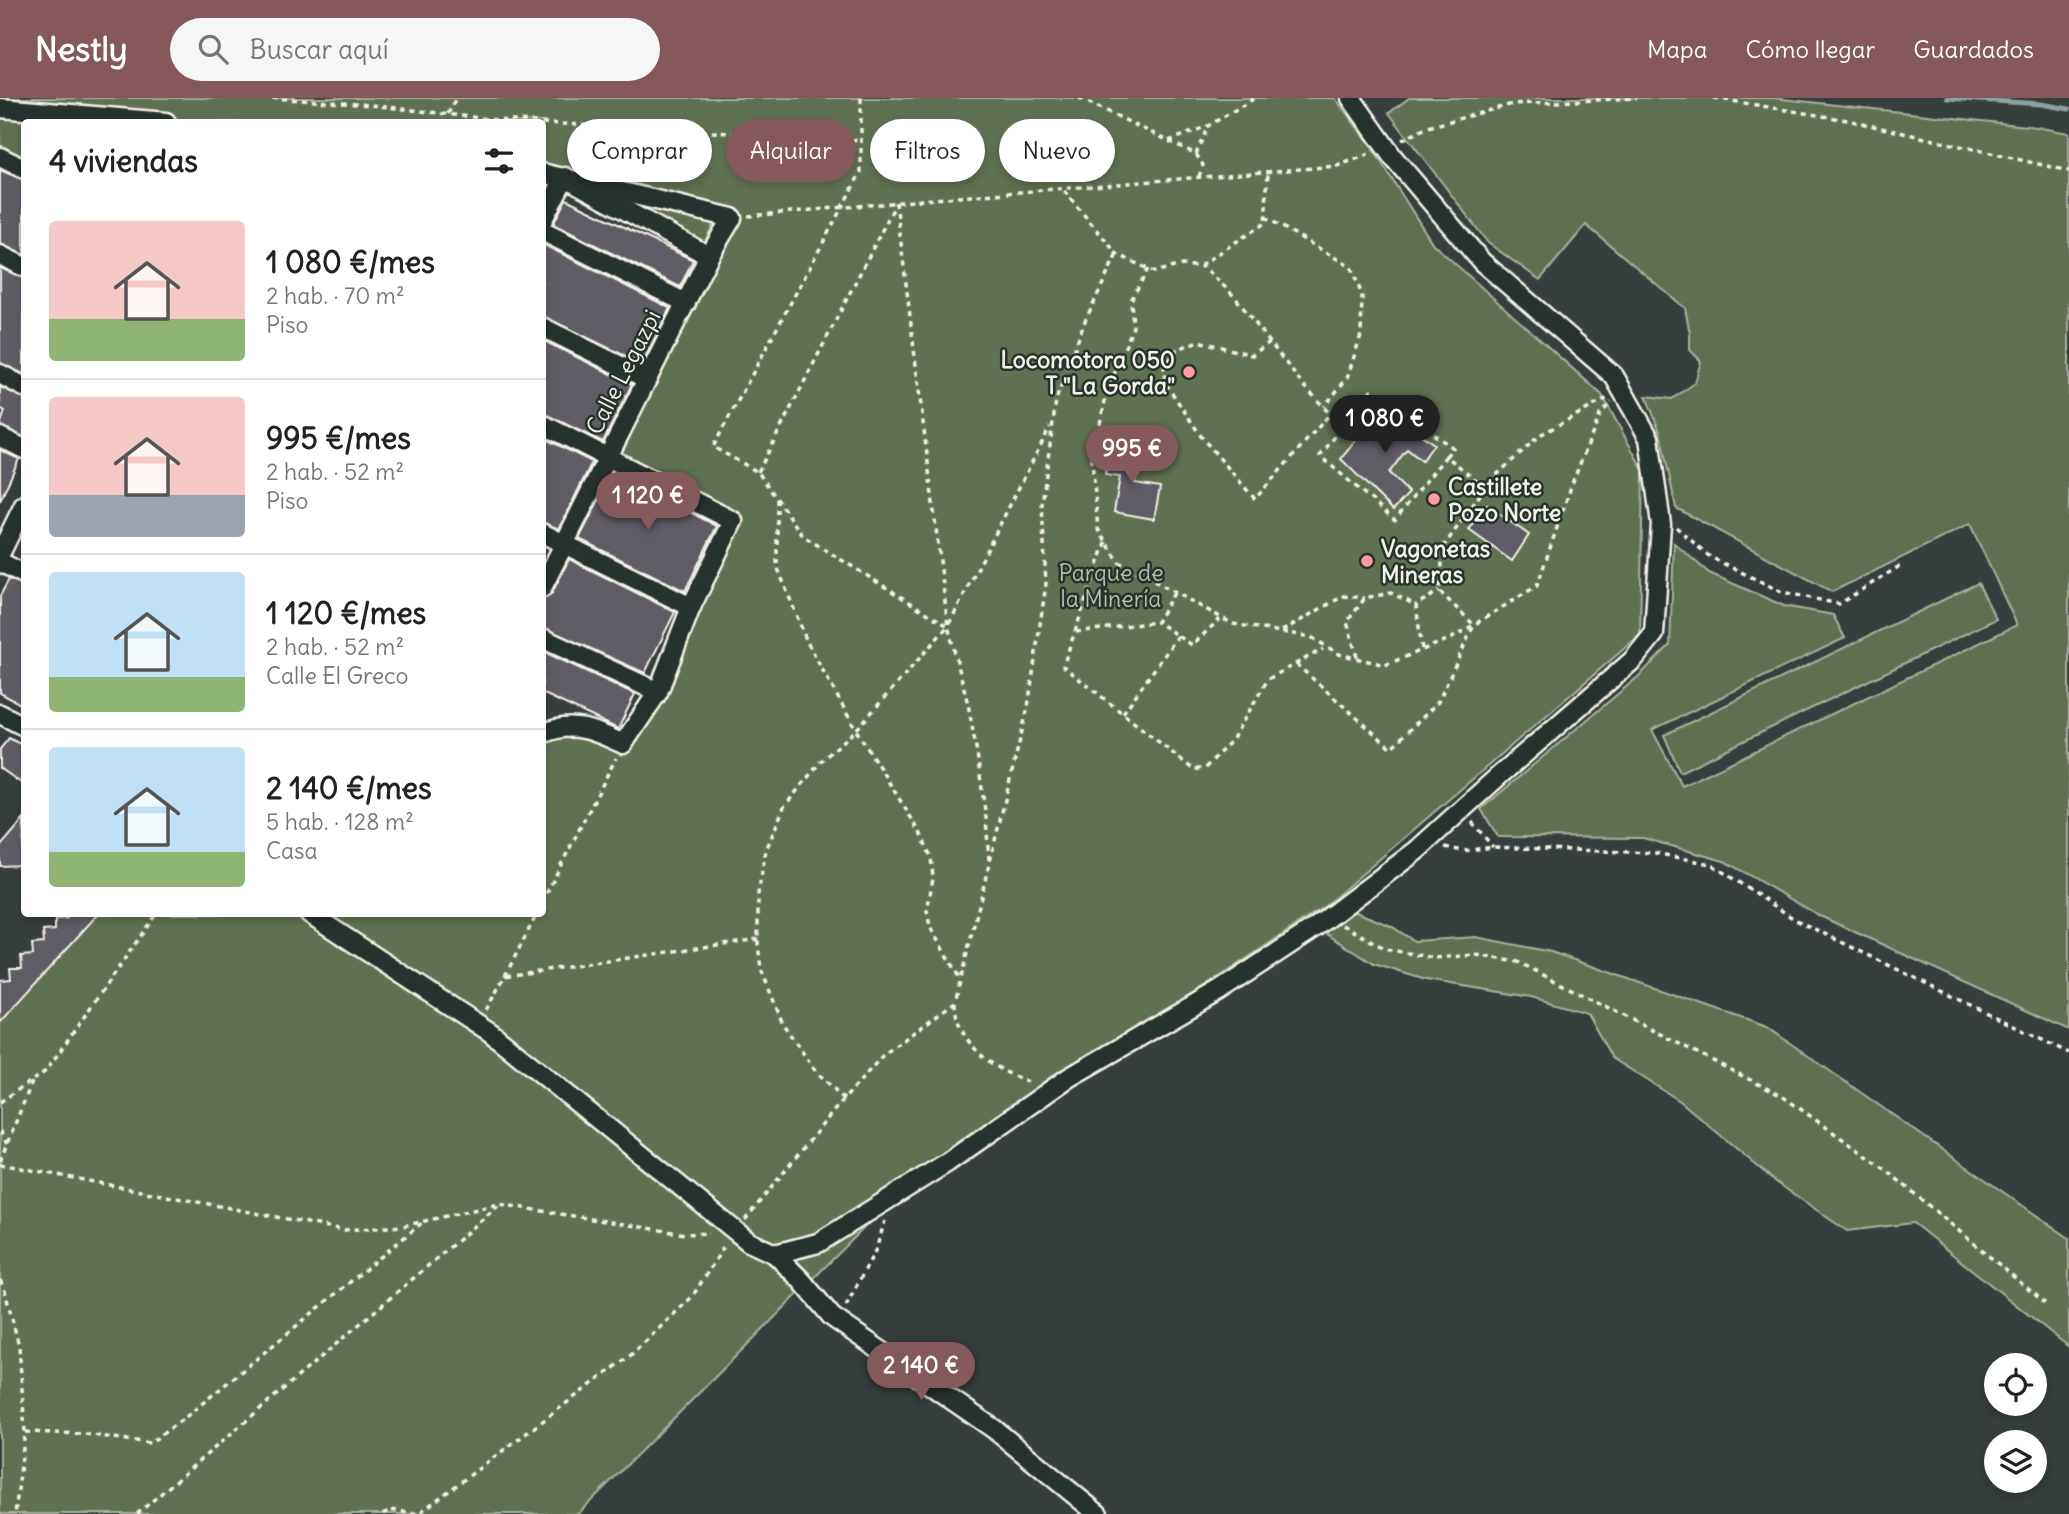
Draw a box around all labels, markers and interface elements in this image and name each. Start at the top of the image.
search box [170,18,660,81]
text: Nestly [35,28,128,70]
icon: search [194,30,232,68]
text: Buscar aquí [250,33,388,66]
text: Mapa [1647,34,1707,64]
text: Cómo llegar [1745,34,1875,64]
text: Guardados [1913,34,2034,64]
chip: Comprar [567,119,712,182]
chip: Alquilar [726,119,856,182]
chip: Filtros [870,119,985,182]
chip: Nuevo [999,119,1115,182]
text: 4 viviendas [49,142,198,180]
icon: filters [480,142,518,180]
text: 1 080 €/mes [266,243,435,281]
icon: home [105,249,189,333]
text: 2 hab. · 70 m² [266,281,405,310]
street label: Calle Legazpi [579,305,667,439]
text: Piso [266,310,308,339]
place label: Locomotora 050 T "La Gorda" [1001,345,1175,400]
marker: Locomotora 050 T "La Gorda" [1181,364,1197,380]
pin: 1 080 € [1320,396,1450,455]
text: 1 080 € [1346,403,1424,432]
text: 995 €/mes [266,419,411,457]
icon: home [105,425,189,509]
pin: 995 € [1083,426,1181,485]
text: 995 € [1102,433,1162,462]
text: 2 hab. · 52 m² [266,457,404,486]
pin: 1 120 € [583,472,713,532]
place label: Castillete Pozo Norte [1448,472,1561,527]
text: 1 120 € [612,480,684,509]
text: Piso [266,486,308,515]
marker: Castillete Pozo Norte [1426,491,1442,507]
place label: Vagonetas Mineras [1381,534,1490,589]
marker: Vagonetas Mineras [1359,553,1375,569]
park label: Parque de la Minería [1058,558,1164,613]
text: 1 120 €/mes [266,594,426,632]
icon: home [105,600,189,684]
text: 2 hab. · 52 m² [266,632,404,661]
text: Calle El Greco [266,661,409,690]
text: 2 140 €/mes [266,769,432,807]
icon: home [105,775,189,859]
text: 5 hab. · 128 m² [266,807,414,836]
text: Casa [266,836,318,865]
pin: 2 140 € [856,1342,986,1402]
text: 2 140 € [883,1350,959,1379]
map controls [1984,1353,2047,1493]
button: locate [1984,1353,2047,1416]
button: layers [1984,1430,2047,1493]

